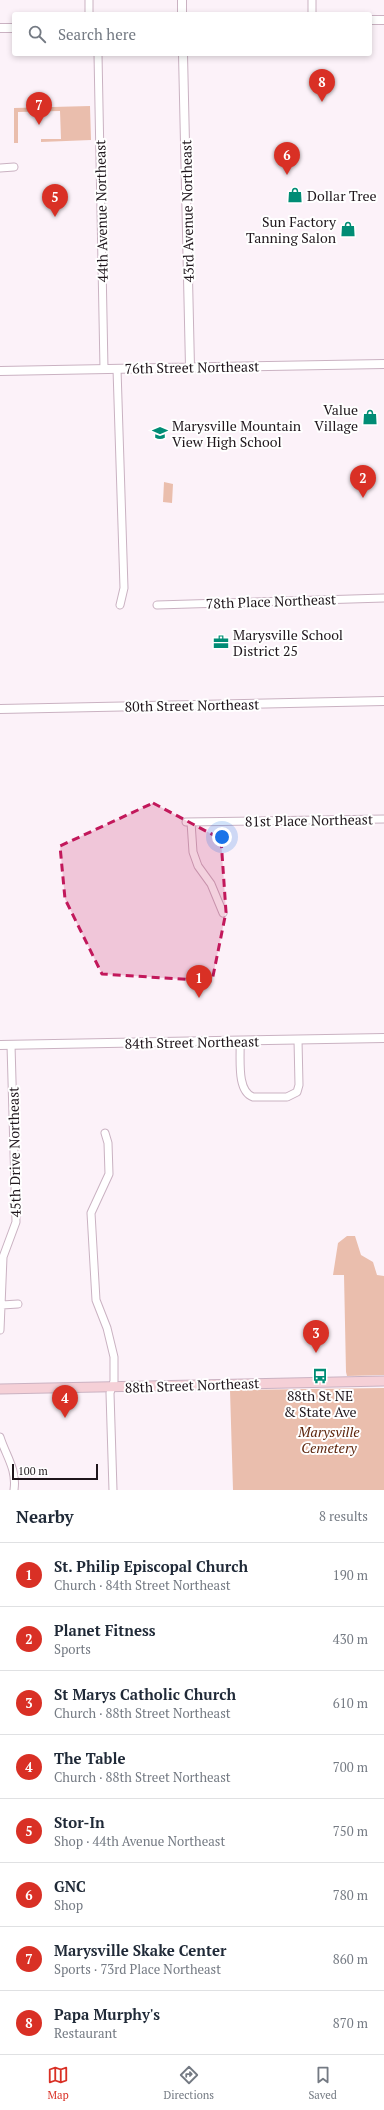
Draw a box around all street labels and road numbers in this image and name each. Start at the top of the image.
street label: 44th Avenue Northeast [90,139,112,283]
street label: 43rd Avenue Northeast [176,139,198,282]
street label: 76th Street Northeast [125,356,260,378]
street label: 78th Place Northeast [206,589,337,613]
street label: 80th Street Northeast [125,694,260,716]
street label: 81st Place Northeast [245,809,374,831]
street label: 84th Street Northeast [125,1031,260,1053]
street label: 45th Drive Northeast [3,1086,25,1217]
street label: 88th Street Northeast [124,1373,260,1397]

